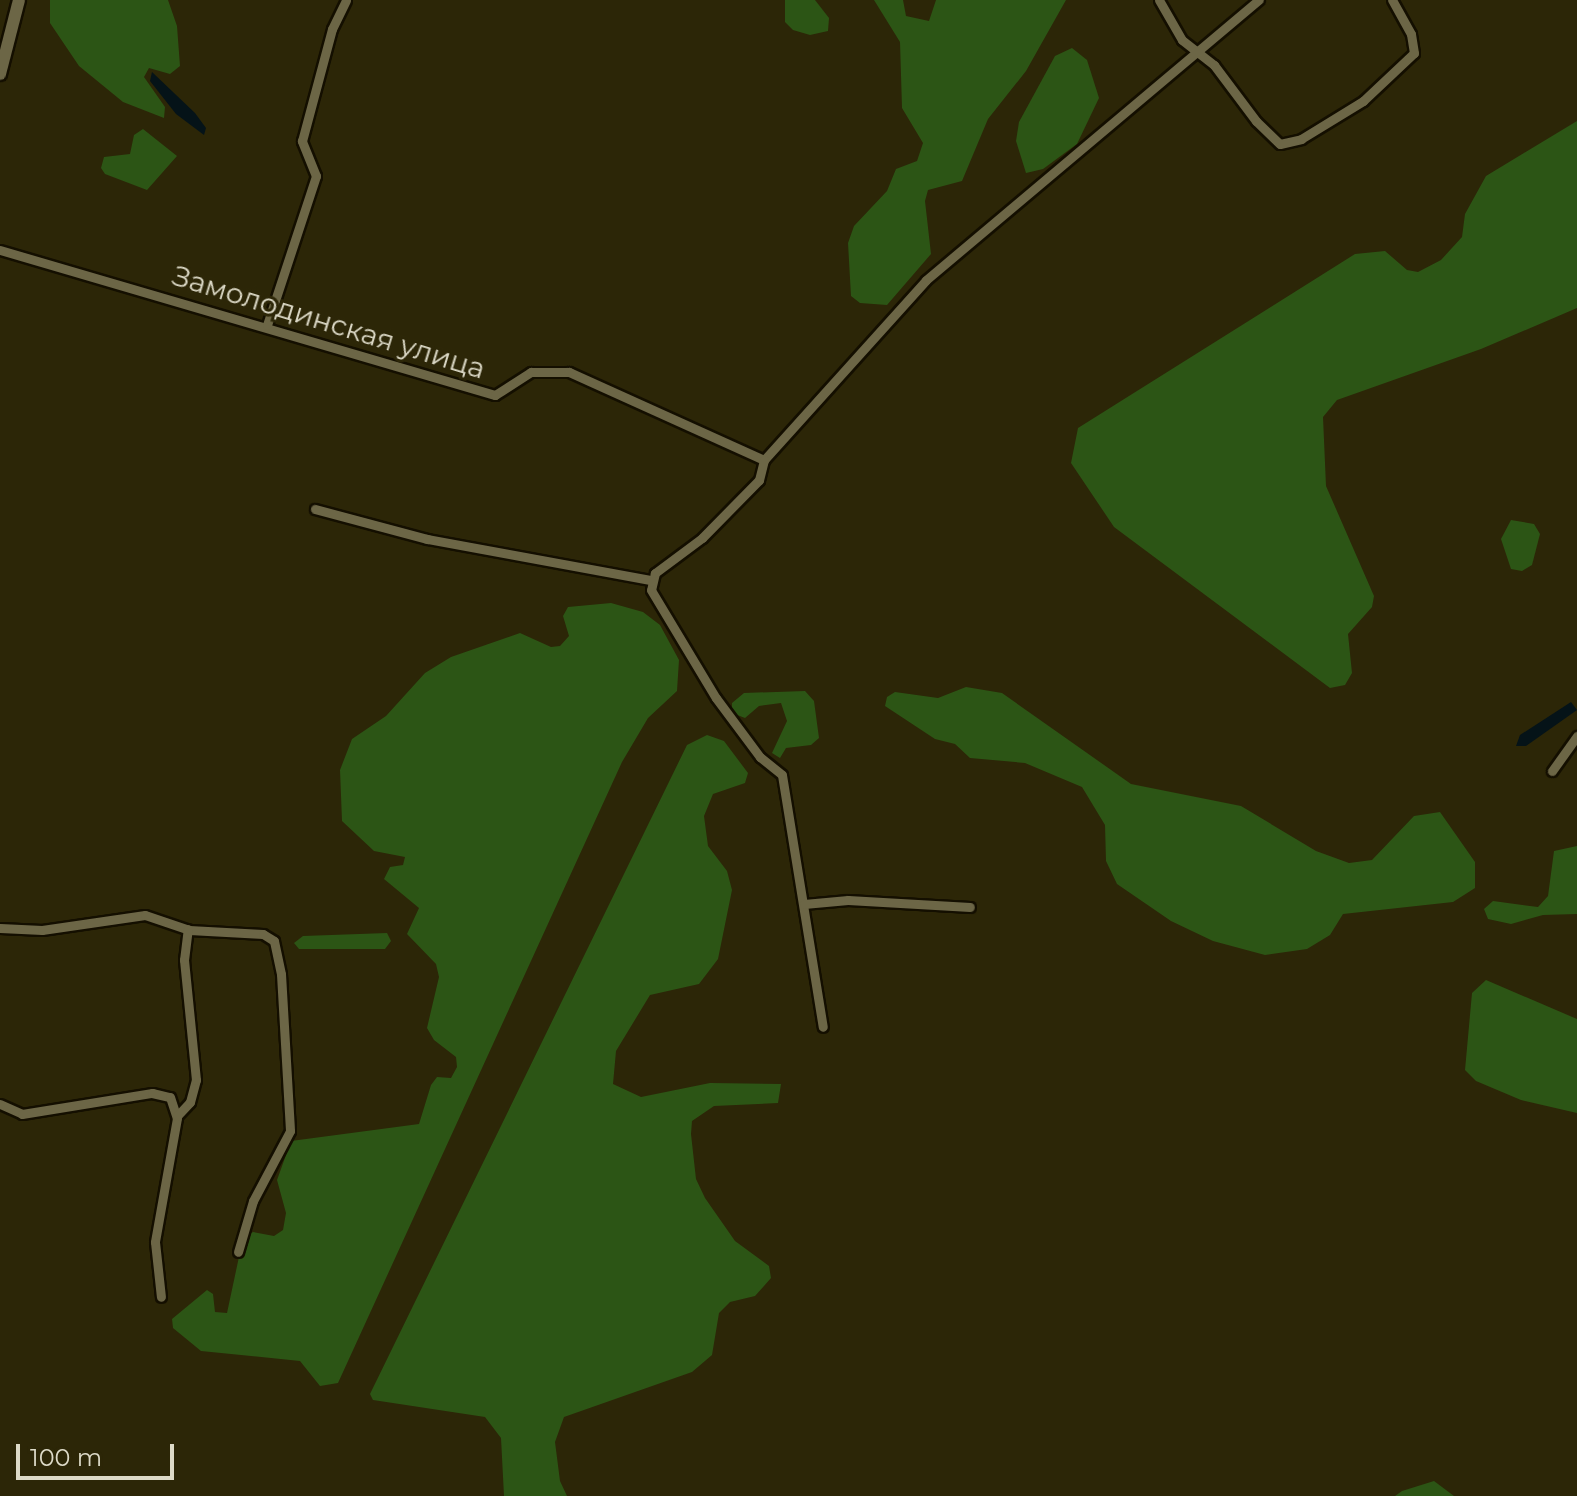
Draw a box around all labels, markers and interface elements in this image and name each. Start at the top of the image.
street label: Замолодинская улица [169,258,489,386]
scale bar [20,1428,178,1478]
text: 100 m [30,1443,102,1472]

